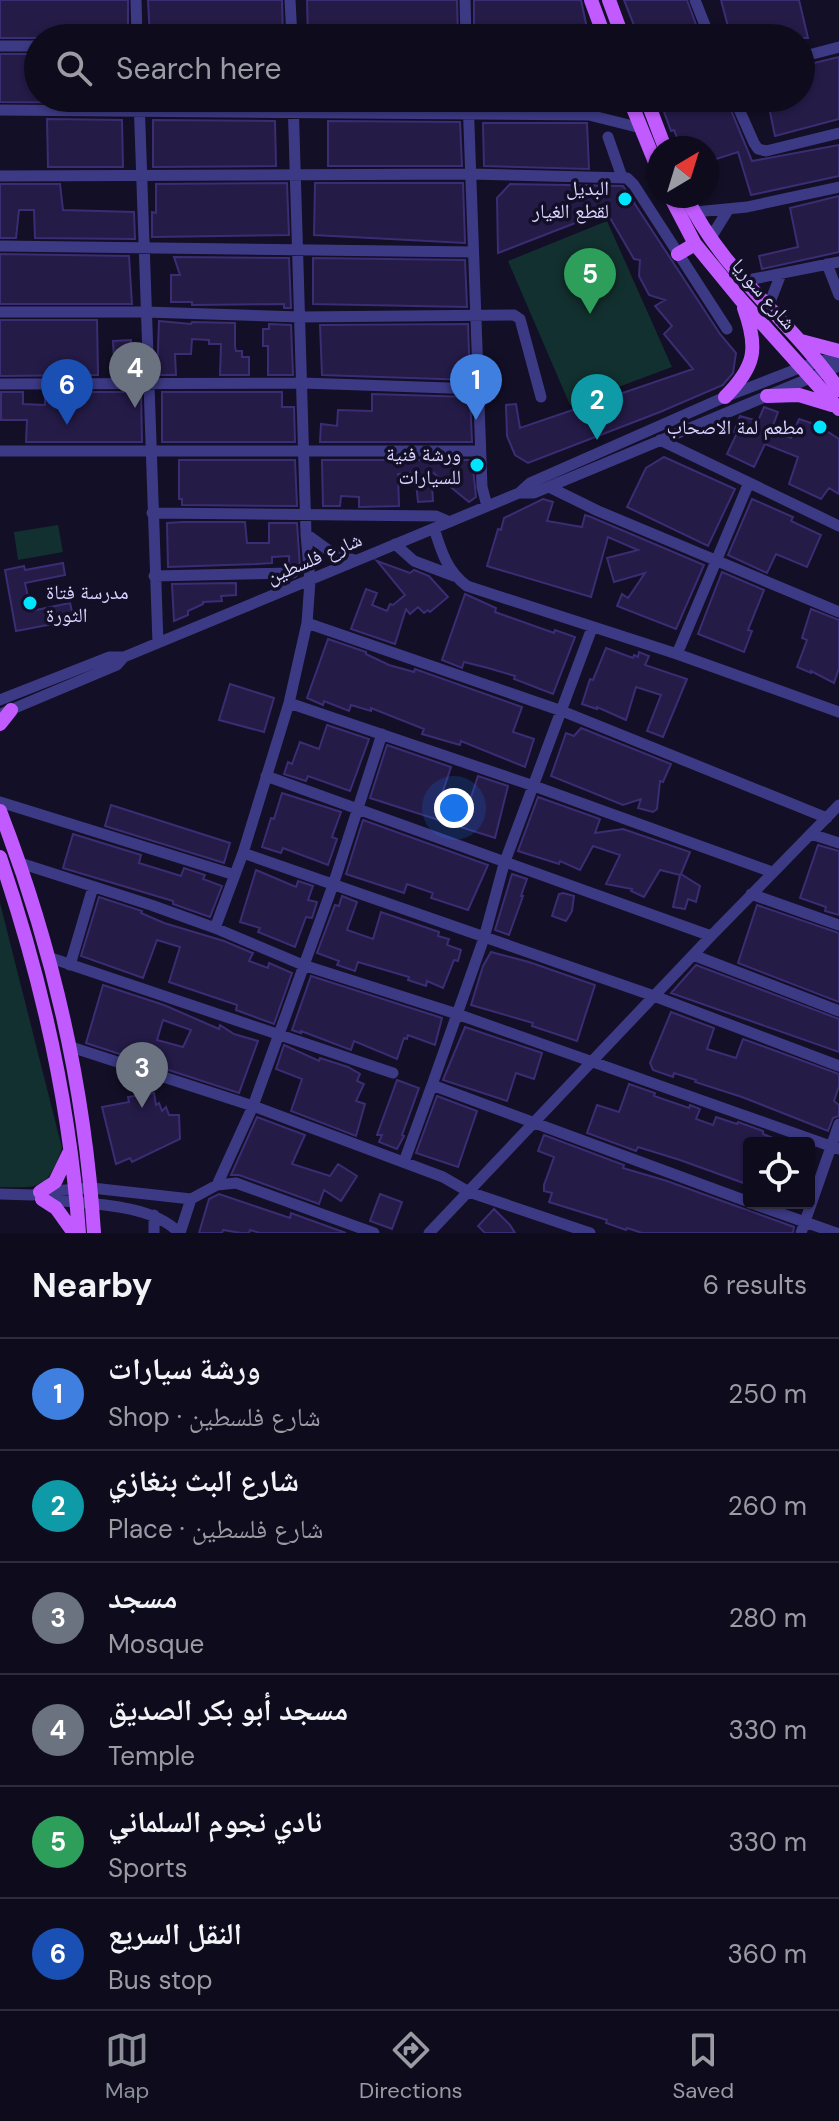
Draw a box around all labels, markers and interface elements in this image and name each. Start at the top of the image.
search box [24,24,815,112]
icon: search [52,46,96,90]
text: Search here [116,49,282,88]
north arrow [647,136,719,208]
place label: البديل لقطع الغيار [531,175,609,224]
marker: البديل لقطع الغيار [616,190,634,208]
pin: 5 [564,248,616,314]
street label: شارع سوريا [726,253,802,335]
pin: 4 [109,342,161,408]
pin: 1 [450,354,502,420]
pin: 6 [41,359,93,425]
pin: 2 [571,374,623,440]
place label: مطعم لمة الاصحاب [667,414,804,441]
marker: مطعم لمة الاصحاب [811,418,829,436]
place label: ورشة فنية للسيارات [386,441,461,490]
marker: ورشة فنية للسيارات [468,456,486,474]
street label: شارع فلسطين [262,526,366,590]
place label: مدرسة فتاة الثورة [46,579,129,628]
marker: مدرسة فتاة الثورة [21,594,39,612]
your location [434,788,474,828]
pin: 3 [116,1042,168,1108]
map controls [743,1137,815,1209]
button: locate [743,1137,815,1209]
text: Nearby [32,1263,152,1308]
text: 6 results [703,1268,807,1302]
text: ورشة سيارات [108,1349,261,1388]
text: 1 [53,1377,63,1411]
text: 250 m [728,1377,807,1411]
text: Shop · شارع فلسطين [108,1400,321,1434]
text: شارع البث بنغازي [108,1461,299,1500]
text: 2 [50,1489,66,1523]
text: 260 m [728,1489,807,1523]
text: Place · شارع فلسطين [108,1512,323,1546]
text: مسجد [108,1578,177,1617]
text: 3 [50,1601,66,1635]
text: 280 m [729,1601,807,1635]
text: Mosque [108,1627,204,1661]
text: مسجد أبو بكر الصديق [108,1690,348,1729]
text: 4 [50,1713,66,1747]
text: 330 m [728,1713,807,1747]
text: Temple [108,1739,195,1773]
text: نادي نجوم السلماني [108,1802,322,1841]
text: 5 [50,1825,66,1859]
text: 330 m [728,1825,807,1859]
text: Sports [108,1851,188,1885]
text: النقل السريع [108,1914,242,1953]
text: 6 [50,1937,66,1971]
text: 360 m [727,1937,807,1971]
text: Bus stop [108,1963,213,1997]
tab: Map [105,2028,149,2105]
tab: Directions [359,2028,463,2105]
tab: Saved [672,2028,734,2105]

